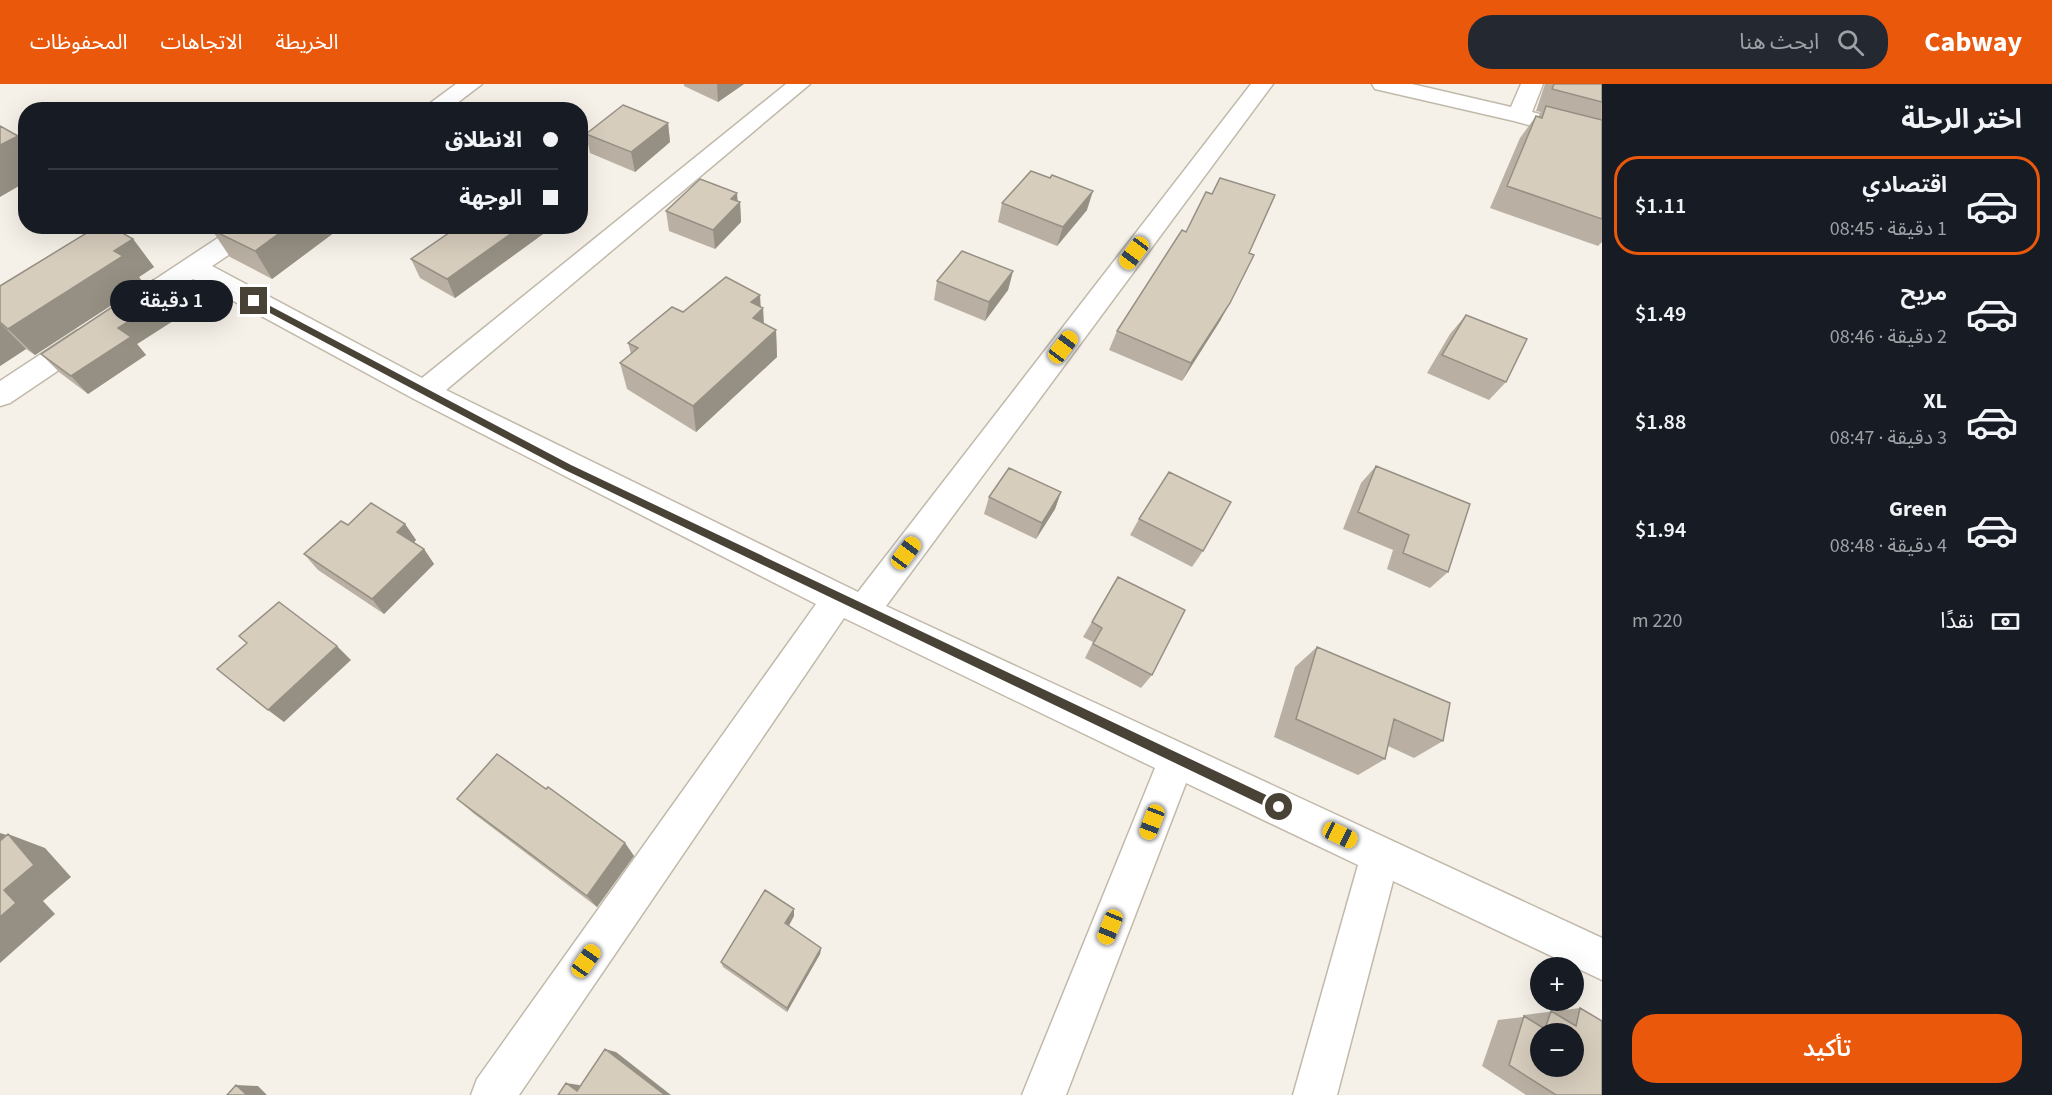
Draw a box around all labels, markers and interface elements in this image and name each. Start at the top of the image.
search box [1468,15,1888,69]
text: Cabway [1924,22,2022,62]
text: ابحث هنا [1739,26,1819,58]
icon: search [1834,26,1867,59]
text: المحفوظات [30,27,127,57]
text: الاتجاهات [160,27,242,57]
text: الخريطة [275,27,338,57]
text: اختر الرحلة [1901,100,2022,139]
text: الانطلاق [445,124,522,156]
text: اقتصادي [1862,169,1947,201]
icon: car [1965,179,2019,233]
text: الوجهة [459,182,522,214]
text: $1.11 [1635,190,1686,222]
text: 1 دقيقة · 08:45 [1830,215,1947,243]
car [1116,233,1152,273]
text: مريح [1901,277,1947,309]
callout: 1 دقيقة [110,280,233,322]
text: 1 دقيقة [140,287,203,315]
route end [240,287,267,314]
icon: car [1965,287,2019,341]
text: $1.49 [1635,298,1686,330]
text: 2 دقيقة · 08:46 [1830,323,1947,351]
car [1045,327,1081,367]
text: XL [1923,385,1947,417]
icon: car [1965,395,2019,449]
text: $1.88 [1635,406,1686,438]
text: 3 دقيقة · 08:47 [1830,424,1947,452]
text: Green [1889,493,1947,525]
icon: car [1965,503,2019,557]
text: $1.94 [1635,514,1686,546]
text: 4 دقيقة · 08:48 [1830,532,1947,560]
car [888,533,924,573]
text: نقدًا [1940,605,1974,637]
icon: cash [1989,605,2022,638]
text: 220 m [1632,607,1682,635]
route start [1265,793,1292,820]
car [1137,802,1167,842]
car [1320,819,1360,851]
car [1095,907,1125,947]
car [568,941,604,981]
map controls [1530,957,1584,1077]
button: + [1530,957,1584,1011]
button: تأكيد [1632,1014,2022,1083]
button: − [1530,1023,1584,1077]

